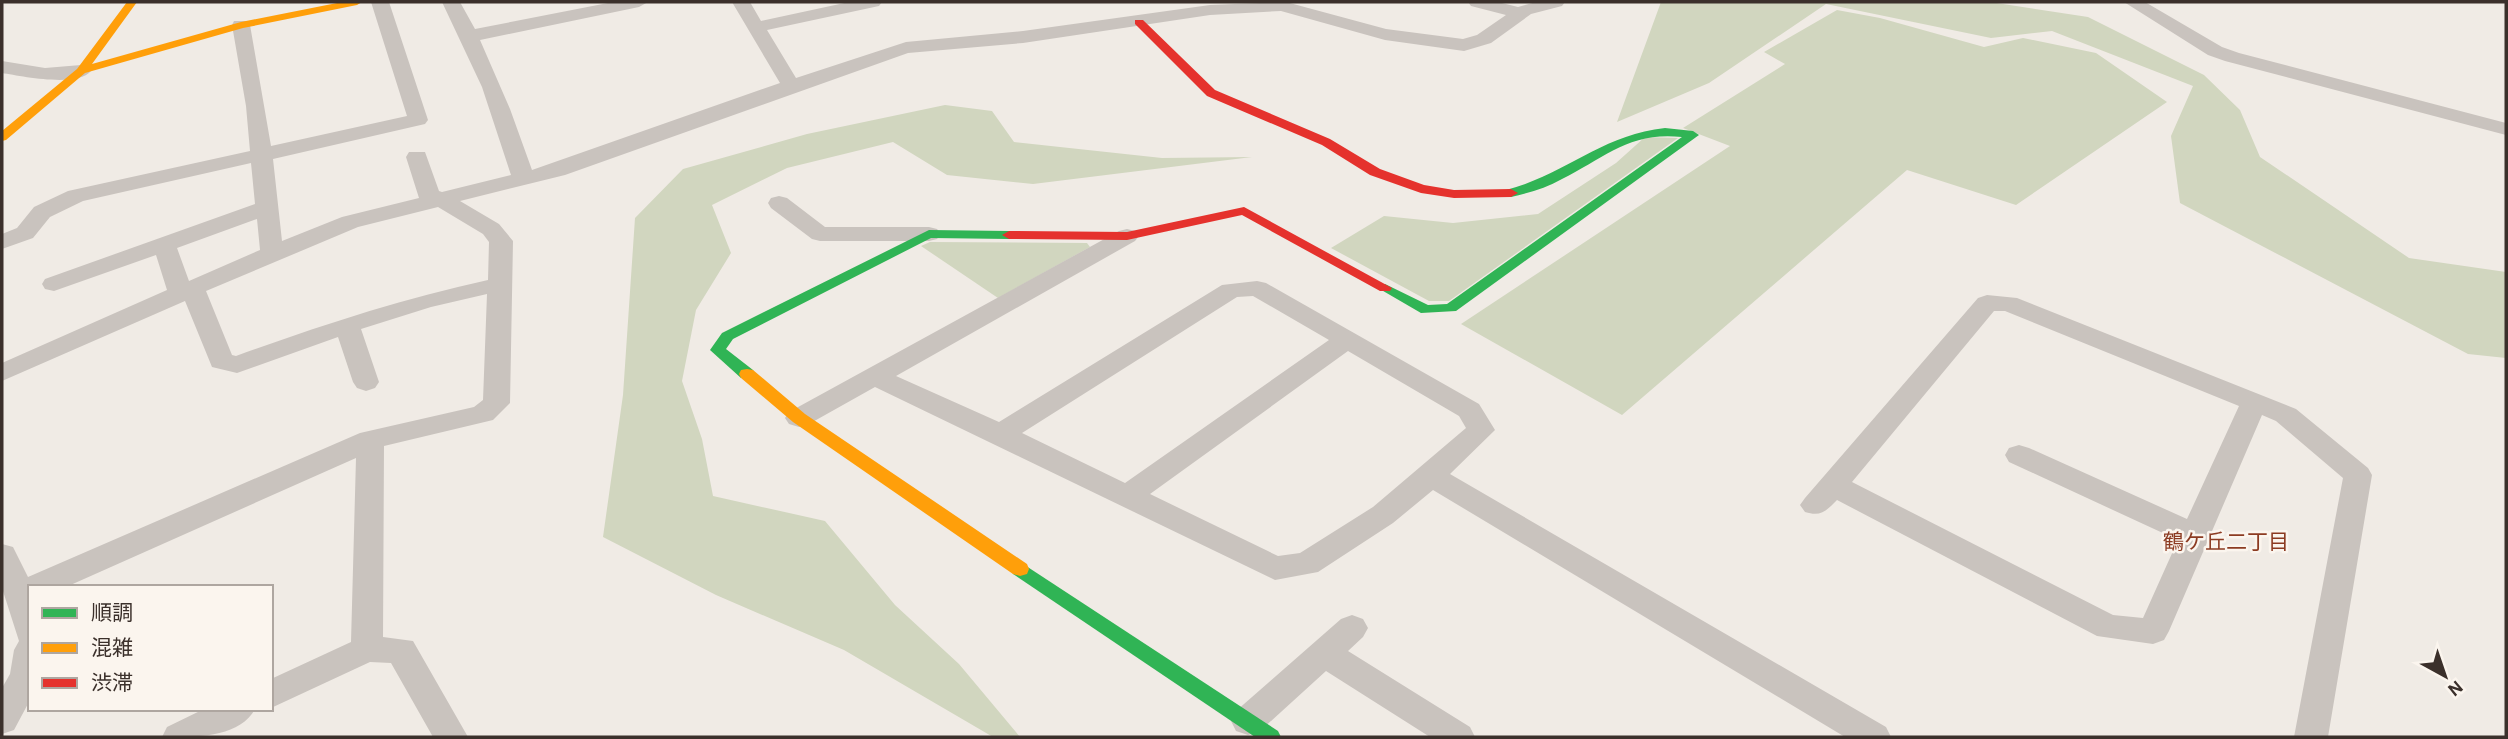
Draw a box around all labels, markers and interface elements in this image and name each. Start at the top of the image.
district label: 鶴ケ丘二丁目 [2163,531,2289,553]
legend [28,585,273,711]
text: 順調 [91,602,133,624]
text: 混雑 [91,637,133,659]
north arrow [2410,641,2480,711]
text: 渋滞 [91,672,133,694]
text: N [2444,676,2466,699]

